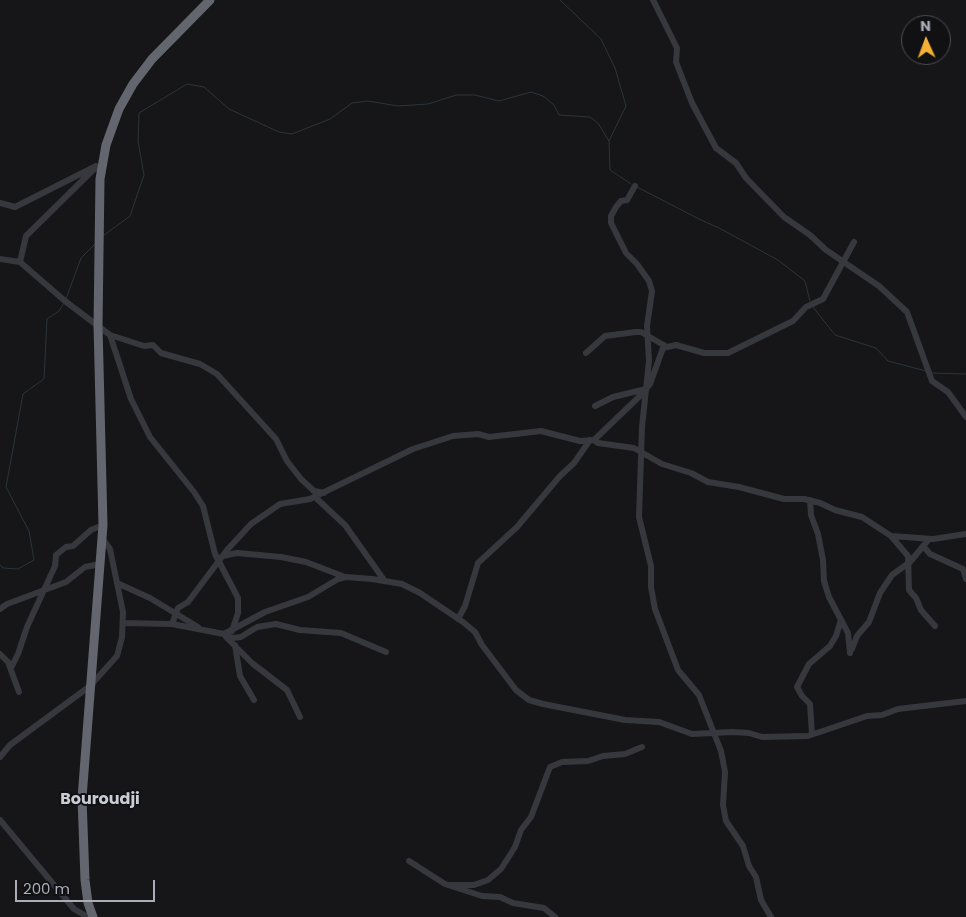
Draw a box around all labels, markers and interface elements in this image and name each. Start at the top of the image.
north arrow [901,15,951,65]
text: N [920,16,931,36]
district label: Bouroudji [60,790,140,810]
scale bar [18,870,158,902]
text: 200 m [23,878,70,899]

